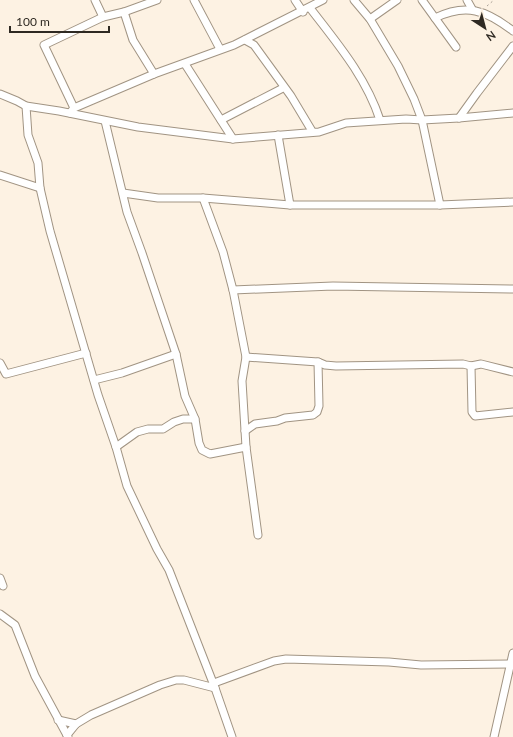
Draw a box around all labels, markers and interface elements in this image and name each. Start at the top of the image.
scale bar [10,8,109,34]
north arrow [465,8,505,48]
text: 100 m [16,14,50,29]
text: N [484,29,498,44]

